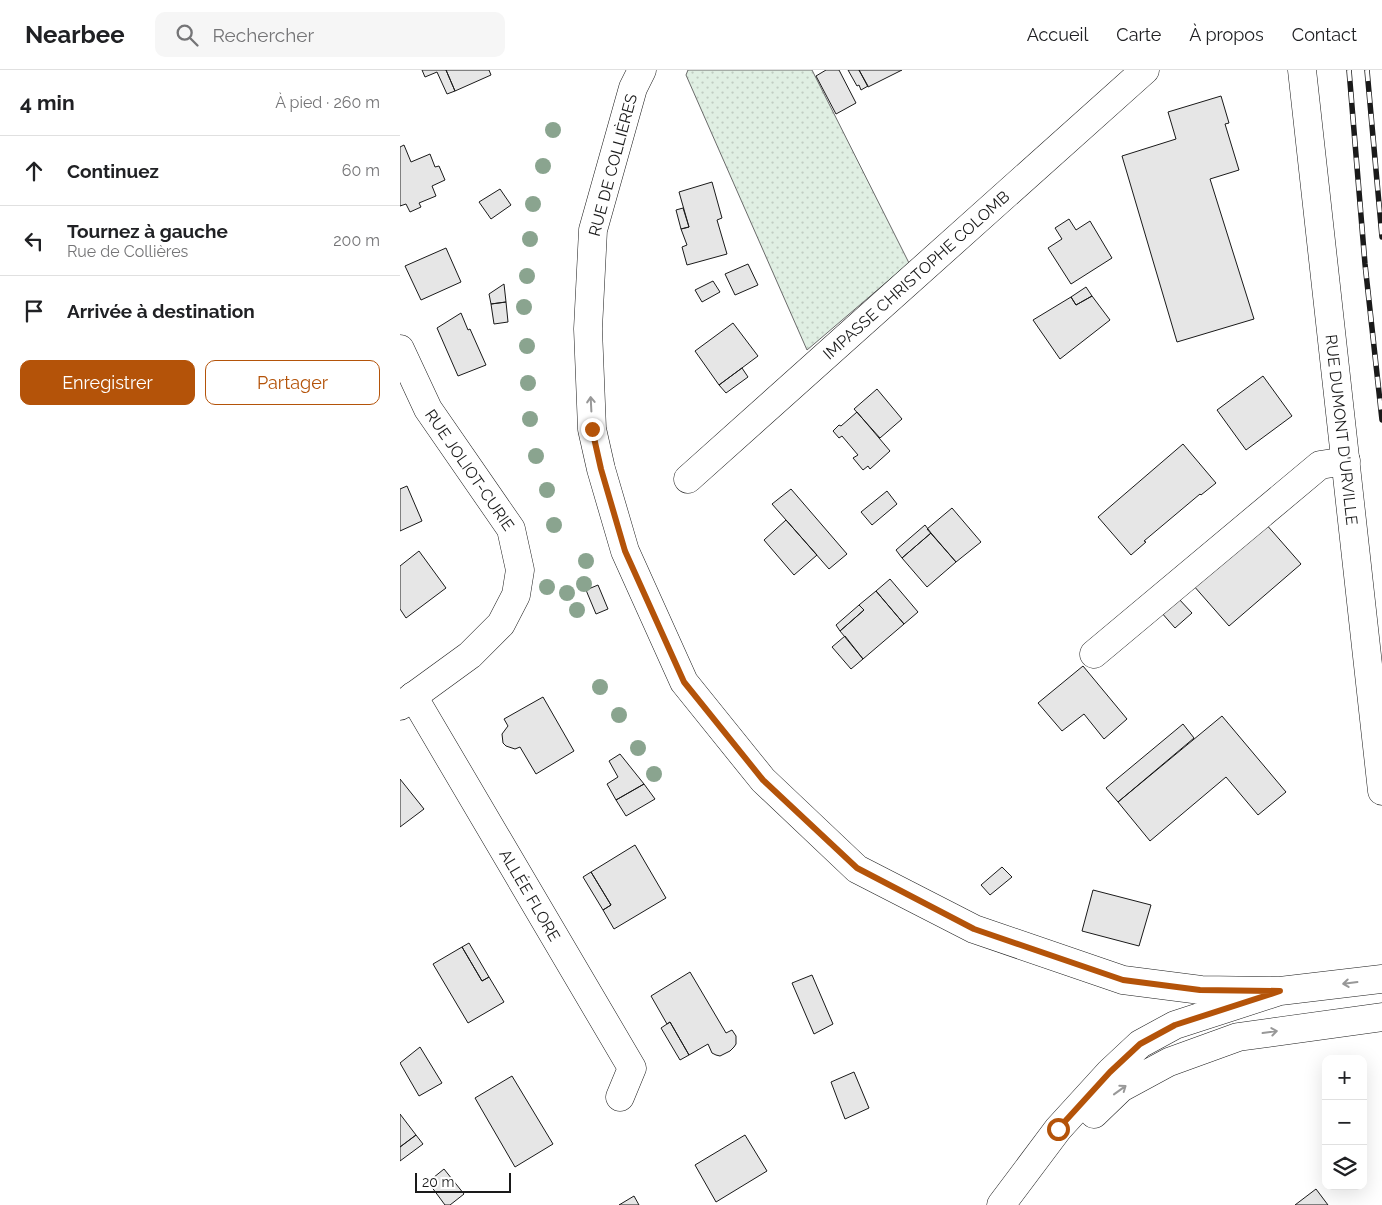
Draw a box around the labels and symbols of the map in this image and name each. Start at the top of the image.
street label: RUE DE COLLIÈRES [584,91,641,238]
street label: IMPASSE CHRISTOPHE COLOMB [819,187,1013,363]
street label: RUE DUMONT D'URVILLE [1322,333,1362,526]
one-way arrow [587,396,596,412]
street label: RUE JOLIOT-CURIE [421,405,519,534]
route end [581,418,604,441]
street label: ALLÉE FLORE [496,846,565,945]
one-way arrow [1343,978,1359,988]
one-way arrow [1262,1027,1278,1037]
one-way arrow [1113,1085,1127,1095]
route start [1047,1118,1070,1141]
scale bar [415,1170,511,1193]

